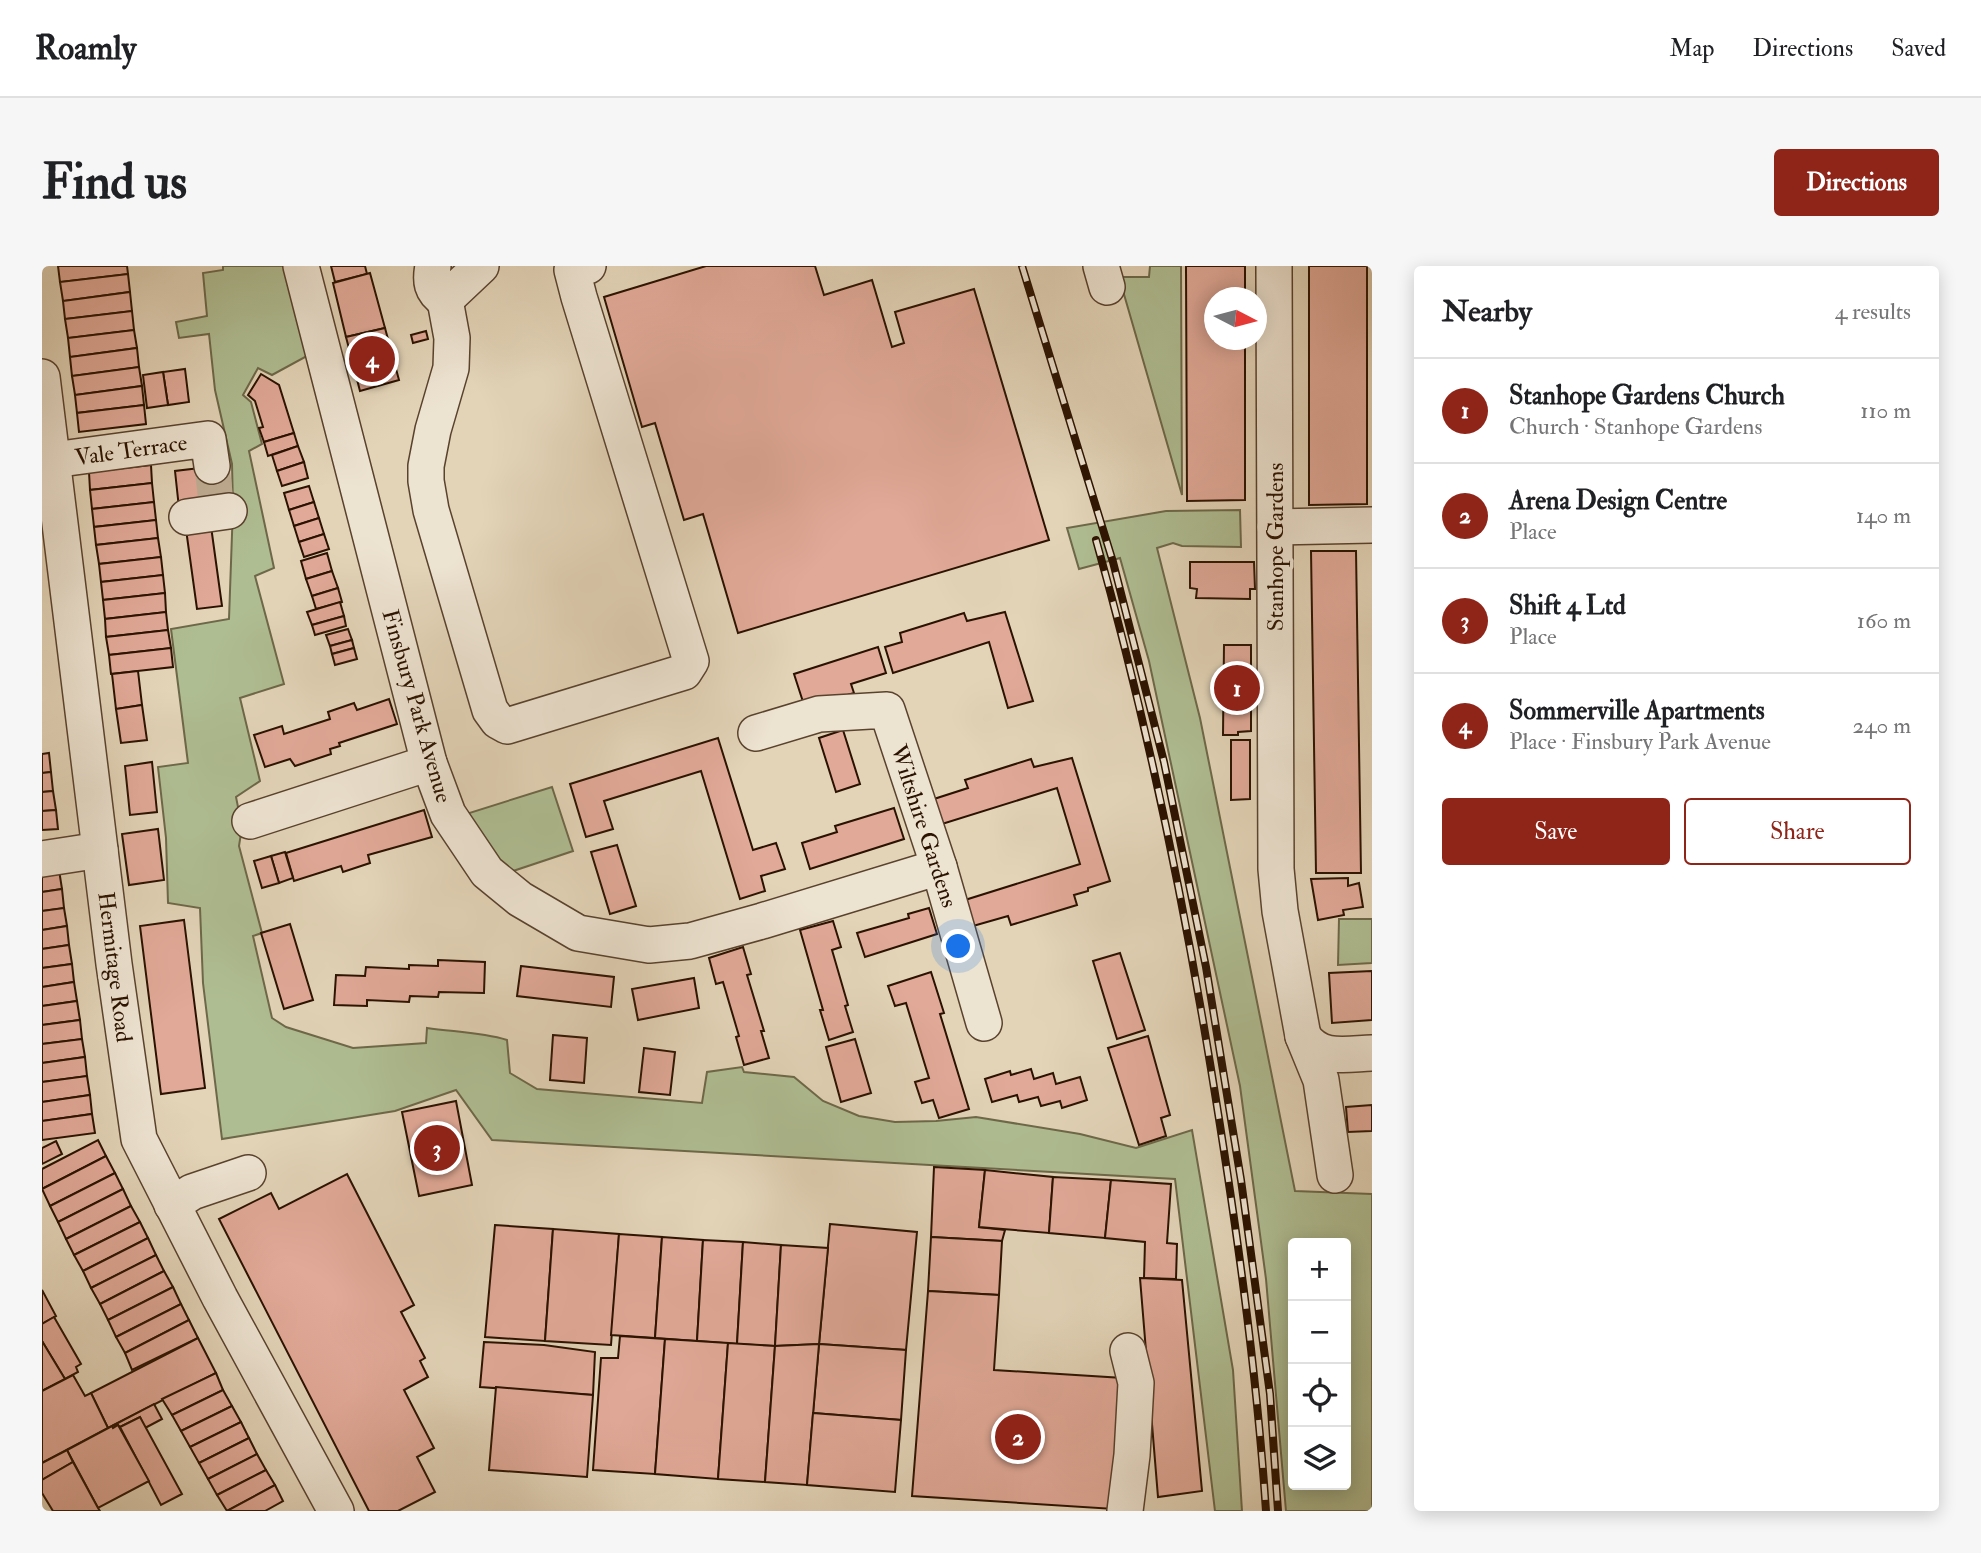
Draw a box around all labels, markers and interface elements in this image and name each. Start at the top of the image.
text: Roamly [35,28,136,69]
text: Map [1669,33,1714,64]
text: Directions [1752,33,1853,64]
text: Saved [1891,33,1946,64]
button: Directions [1774,149,1939,216]
text: Find us [42,152,187,213]
north arrow [1204,287,1267,350]
text: Nearby [1442,293,1532,330]
text: 4 results [1835,297,1911,326]
pin: 4 [349,333,395,385]
text: Stanhope Gardens Church [1509,380,1785,412]
text: 1 [1461,396,1469,425]
text: 110 m [1860,396,1911,425]
text: Church · Stanhope Gardens [1509,412,1762,441]
street label: Vale Terrace [73,428,189,472]
street label: Stanhope Gardens [1261,463,1291,631]
text: Arena Design Centre [1509,485,1727,517]
text: 2 [1459,501,1471,530]
text: 140 m [1856,501,1911,530]
text: Place [1509,517,1557,546]
text: Shift 4 Ltd [1509,590,1626,622]
street label: Finsbury Park Avenue [375,606,459,807]
text: 3 [1461,606,1469,635]
text: 160 m [1857,606,1911,635]
text: Place [1509,622,1557,651]
pin: 1 [1214,662,1260,714]
text: Sommerville Apartments [1509,695,1765,727]
text: 4 [1459,711,1471,740]
text: 240 m [1852,711,1911,740]
text: Place · Finsbury Park Avenue [1509,727,1771,756]
street label: Wiltshire Gardens [884,740,964,911]
button: Save [1442,798,1670,865]
button: Share [1684,798,1911,865]
street label: Hermitage Road [91,890,139,1044]
your location [941,929,975,963]
pin: 3 [414,1122,460,1174]
map controls [1288,1238,1351,1490]
button: + [1288,1238,1351,1301]
button: − [1288,1301,1351,1364]
button: locate [1288,1364,1351,1427]
pin: 2 [995,1411,1041,1463]
button: layers [1288,1427,1351,1490]

